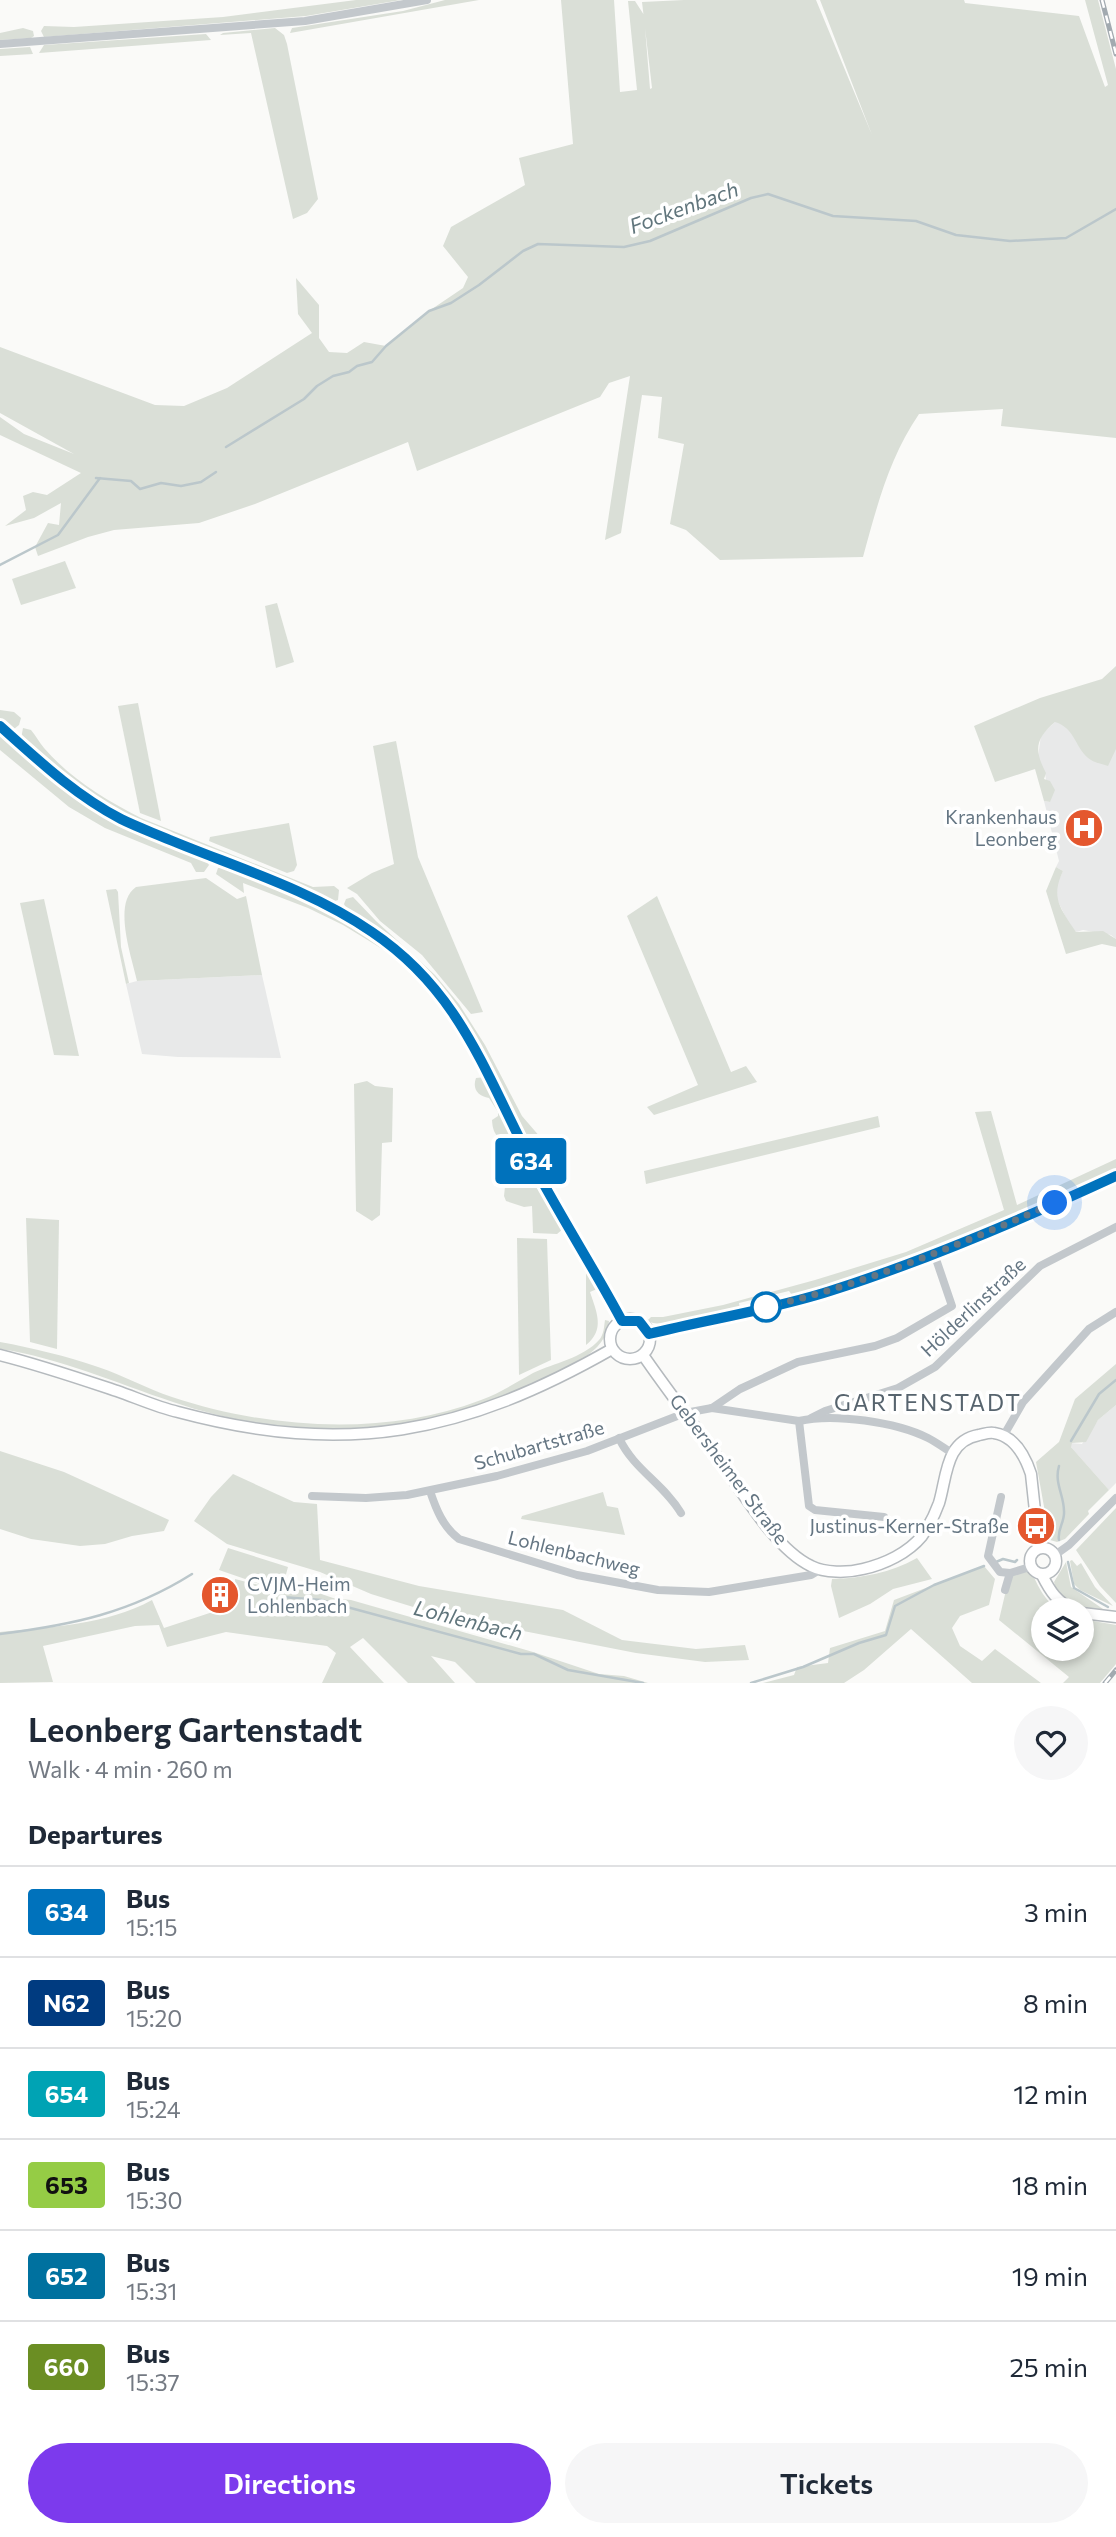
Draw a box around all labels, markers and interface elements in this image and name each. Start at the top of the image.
water label: Fockenbach [625,175,741,238]
place label: Krankenhaus Leonberg [945,805,1057,850]
hospital icon: Krankenhaus Leonberg [1063,807,1105,849]
line badge: 634 [491,1138,571,1184]
text: 634 [509,1146,553,1175]
your location [1037,1185,1072,1220]
street label: Hölderlinstraße [916,1252,1030,1361]
unlabelled marker [751,1292,781,1322]
district label: GARTENSTADT [834,1388,1022,1416]
street label: Gebersheimer Straße [665,1389,793,1548]
street label: Schubartstraße [471,1415,606,1474]
bus stop icon: Justinus-Kerner-Straße [1015,1505,1057,1547]
place label: Justinus-Kerner-Straße [810,1514,1009,1537]
street label: Lohlenbachweg [506,1525,643,1580]
place label: CVJM-Heim Lohlenbach [247,1572,350,1617]
building icon: CVJM-Heim Lohlenbach [199,1574,241,1616]
water label: Lohlenbach [412,1594,525,1645]
map controls [1031,1598,1094,1661]
button: layers [1031,1598,1094,1661]
button: heart [1014,1706,1088,1780]
text: Leonberg Gartenstadt [28,1708,362,1749]
text: Walk · 4 min · 260 m [28,1755,233,1783]
text: Departures [28,1818,163,1849]
text: Bus [126,1882,170,1913]
text: 3 min [1024,1896,1088,1927]
text: 634 [45,1897,88,1926]
text: 15:15 [126,1913,178,1941]
text: Bus [126,1973,170,2004]
text: 8 min [1023,1987,1088,2018]
text: N62 [43,1988,90,2017]
text: 15:20 [126,2004,182,2032]
text: Bus [126,2064,170,2095]
text: 12 min [1013,2078,1088,2109]
text: 654 [45,2079,88,2108]
text: 15:24 [126,2095,181,2123]
text: Bus [126,2155,170,2186]
text: 18 min [1012,2169,1088,2200]
text: 653 [45,2170,88,2199]
text: 15:30 [126,2186,183,2214]
text: Bus [126,2246,170,2277]
text: 19 min [1012,2260,1088,2291]
text: 652 [45,2261,88,2290]
text: 15:31 [126,2277,177,2305]
text: Bus [126,2337,170,2368]
text: 25 min [1009,2351,1088,2382]
text: 660 [44,2352,89,2381]
text: 15:37 [126,2368,180,2396]
button: Directions [28,2443,551,2523]
button: Tickets [565,2443,1088,2523]

